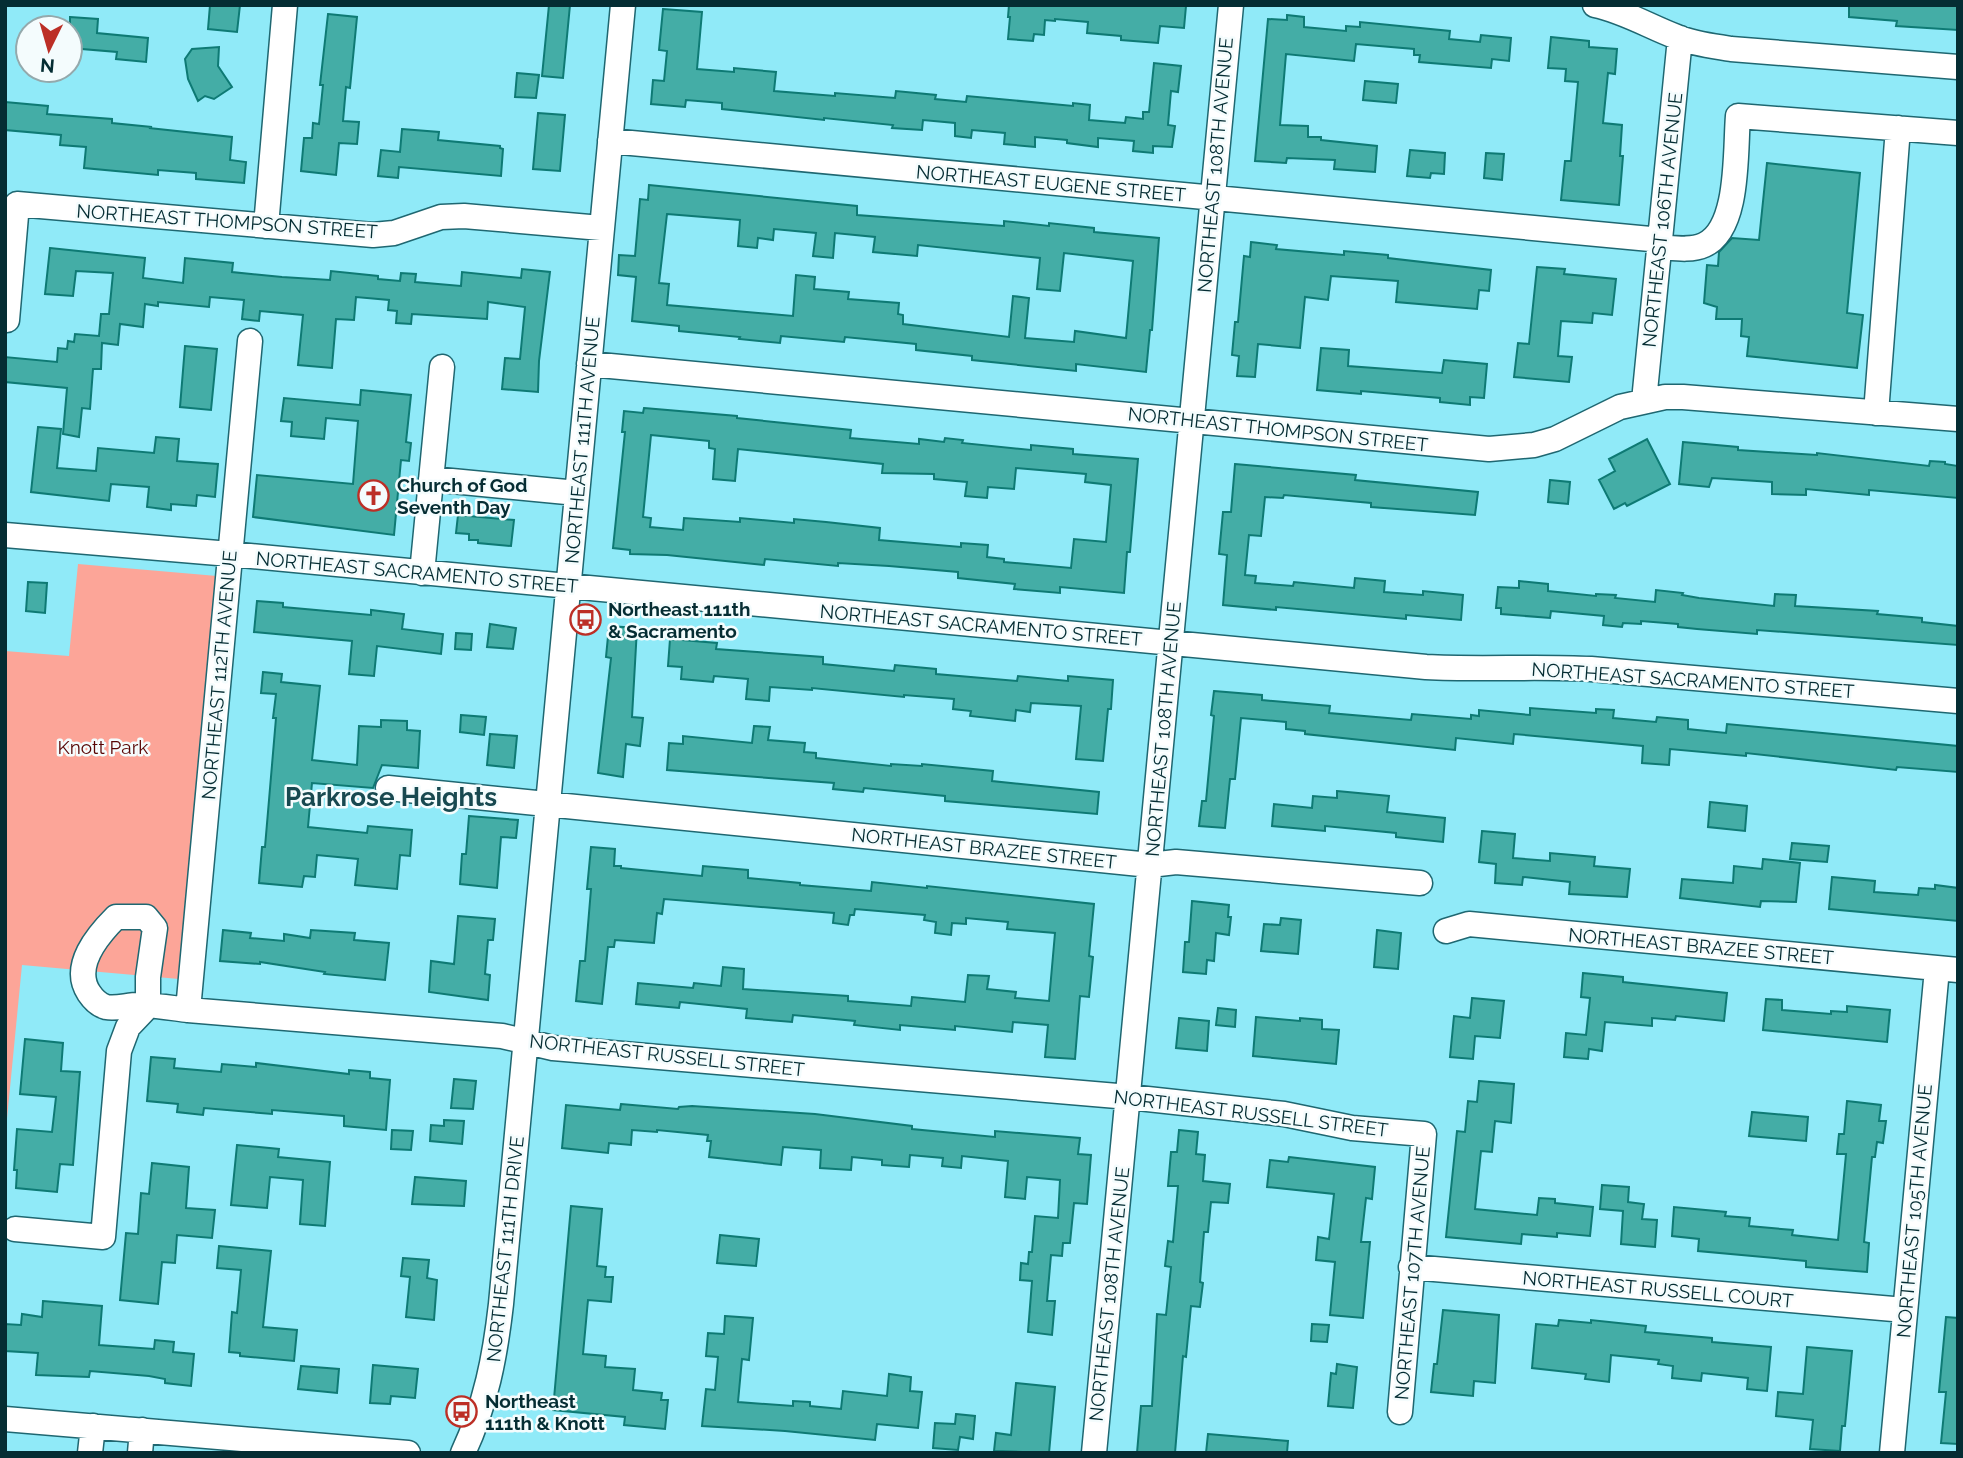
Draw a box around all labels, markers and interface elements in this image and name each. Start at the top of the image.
north arrow [14,14,84,84]
street label: NORTHEAST 108TH AVENUE [1193,37,1237,293]
text: N [39,54,56,78]
street label: NORTHEAST 106TH AVENUE [1638,91,1686,349]
street label: NORTHEAST EUGENE STREET [915,160,1187,206]
street label: NORTHEAST THOMPSON STREET [76,200,379,243]
street label: NORTHEAST 111TH AVENUE [560,315,604,565]
street label: NORTHEAST THOMPSON STREET [1127,402,1430,456]
place label: Church of God Seventh Day [397,474,527,518]
church icon: Church of God Seventh Day [357,479,391,513]
street label: NORTHEAST SACRAMENTO STREET [255,547,580,597]
street label: NORTHEAST 112TH AVENUE [197,549,241,801]
place label: Northeast 111th & Sacramento [608,598,750,642]
street label: NORTHEAST SACRAMENTO STREET [819,600,1144,650]
street label: NORTHEAST 108TH AVENUE [1141,601,1185,857]
bus stop icon: Northeast 111th & Sacramento [568,603,602,637]
street label: NORTHEAST SACRAMENTO STREET [1531,658,1856,702]
park label: Knott Park [58,736,148,758]
district label: Parkrose Heights [285,782,497,812]
street label: NORTHEAST BRAZEE STREET [850,823,1118,873]
street label: NORTHEAST BRAZEE STREET [1567,923,1835,969]
street label: NORTHEAST RUSSELL STREET [528,1030,806,1080]
street label: NORTHEAST 105TH AVENUE [1892,1083,1936,1339]
street label: NORTHEAST RUSSELL STREET [1112,1085,1390,1141]
street label: NORTHEAST 111TH DRIVE [482,1135,528,1363]
street label: NORTHEAST 107TH AVENUE [1390,1145,1434,1401]
street label: NORTHEAST 108TH AVENUE [1085,1166,1133,1422]
street label: NORTHEAST RUSSELL COURT [1522,1266,1795,1312]
place label: Northeast 111th & Knott [485,1390,605,1434]
bus stop icon: Northeast 111th & Knott [445,1395,479,1429]

